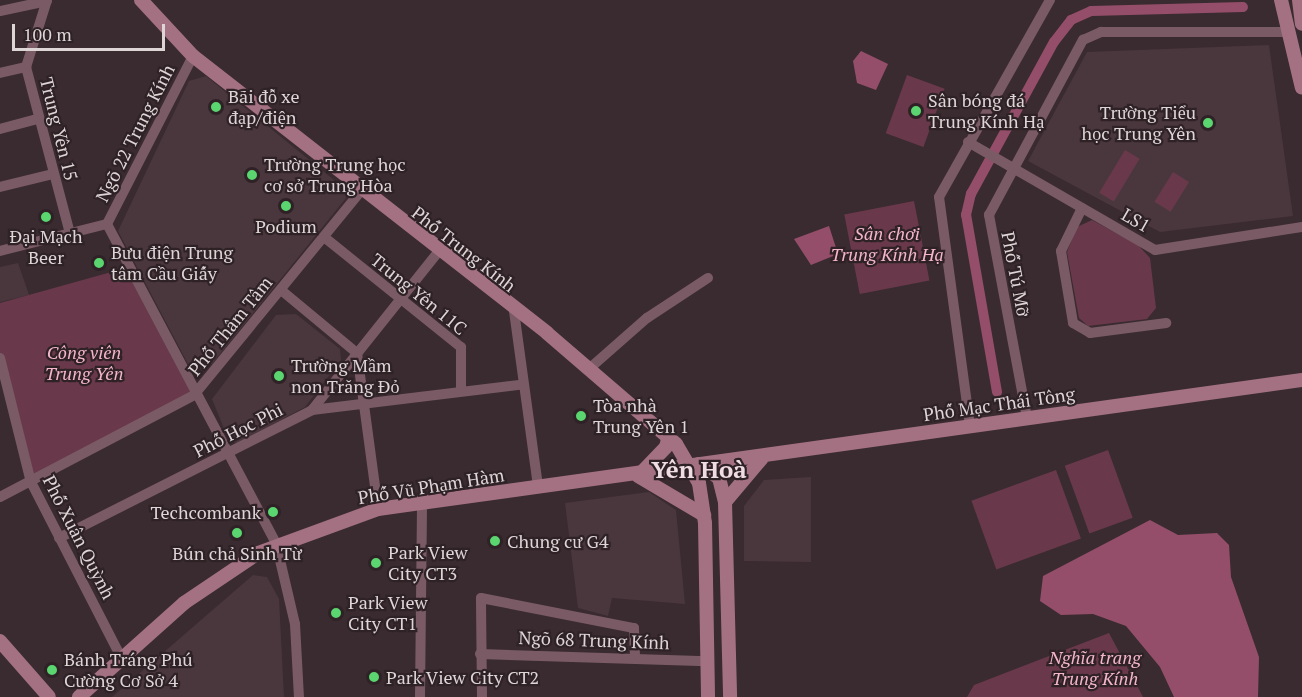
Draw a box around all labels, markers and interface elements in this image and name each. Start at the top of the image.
scale bar [15,12,168,50]
text: 100 m [23,22,72,46]
street label: Ngõ 22 Trung Kính [91,61,179,205]
street label: Trung Yên 15 [36,75,82,183]
place label: Bãi đỗ xe đạp/điện [228,86,299,128]
place label: Sân bóng đá Trung Kính Hạ [928,90,1044,132]
marker: Bãi đỗ xe đạp/điện [209,100,223,114]
place label: Trường Tiểu học Trung Yên [1082,102,1196,144]
marker: Sân bóng đá Trung Kính Hạ [909,104,923,118]
marker: Trường Tiểu học Trung Yên [1201,116,1215,130]
place label: Trường Trung học cơ sở Trung Hòa [264,154,406,196]
marker: Trường Trung học cơ sở Trung Hòa [245,168,259,182]
marker: Podium [279,199,293,213]
street label: Phố Trung Kính [408,202,520,296]
street label: LS1 [1118,203,1154,237]
marker: Đại Mạch Beer [39,210,53,224]
place label: Podium [255,215,317,237]
park label: Sân chơi Trung Kính Hạ [831,223,943,266]
place label: Đại Mạch Beer [9,226,83,268]
street label: Phố Tú Mỡ [997,230,1035,318]
place label: Bưu điện Trung tâm Cầu Giấy [111,242,233,284]
street label: Trung Yên 11C [367,249,471,339]
marker: Bưu điện Trung tâm Cầu Giấy [92,256,106,270]
street label: Phố Thâm Tâm [183,272,277,380]
park label: Công viên Trung Yên [45,342,123,385]
place label: Trường Mầm non Trăng Đỏ [291,355,400,398]
marker: Trường Mầm non Trăng Đỏ [272,369,286,383]
street label: Phố Mạc Thái Tông [922,383,1076,425]
place label: Tòa nhà Trung Yên 1 [593,395,689,438]
street label: Phố Học Phi [190,398,286,462]
marker: Tòa nhà Trung Yên 1 [574,409,588,423]
district label: Yên Hoà [651,456,747,484]
street label: Phố Vũ Phạm Hàm [356,464,506,508]
street label: Phố Xuân Quỳnh [38,471,120,603]
place label: Techcombank [151,501,261,523]
marker: Techcombank [266,505,280,519]
marker: Bún chả Sinh Từ [230,526,244,540]
place label: Chung cư G4 [507,530,609,552]
marker: Chung cư G4 [488,534,502,548]
place label: Bún chả Sinh Từ [172,542,302,564]
place label: Park View City CT3 [388,542,468,584]
marker: Park View City CT3 [369,556,383,570]
place label: Park View City CT1 [348,592,428,634]
marker: Park View City CT1 [329,606,343,620]
street label: Ngõ 68 Trung Kính [518,627,670,653]
park label: Nghĩa trang Trung Kính [1049,647,1141,690]
place label: Bánh Tráng Phú Cường Cơ Sở 4 [64,649,193,692]
marker: Bánh Tráng Phú Cường Cơ Sở 4 [45,663,59,677]
place label: Park View City CT2 [386,666,540,688]
marker: Park View City CT2 [367,670,381,684]

